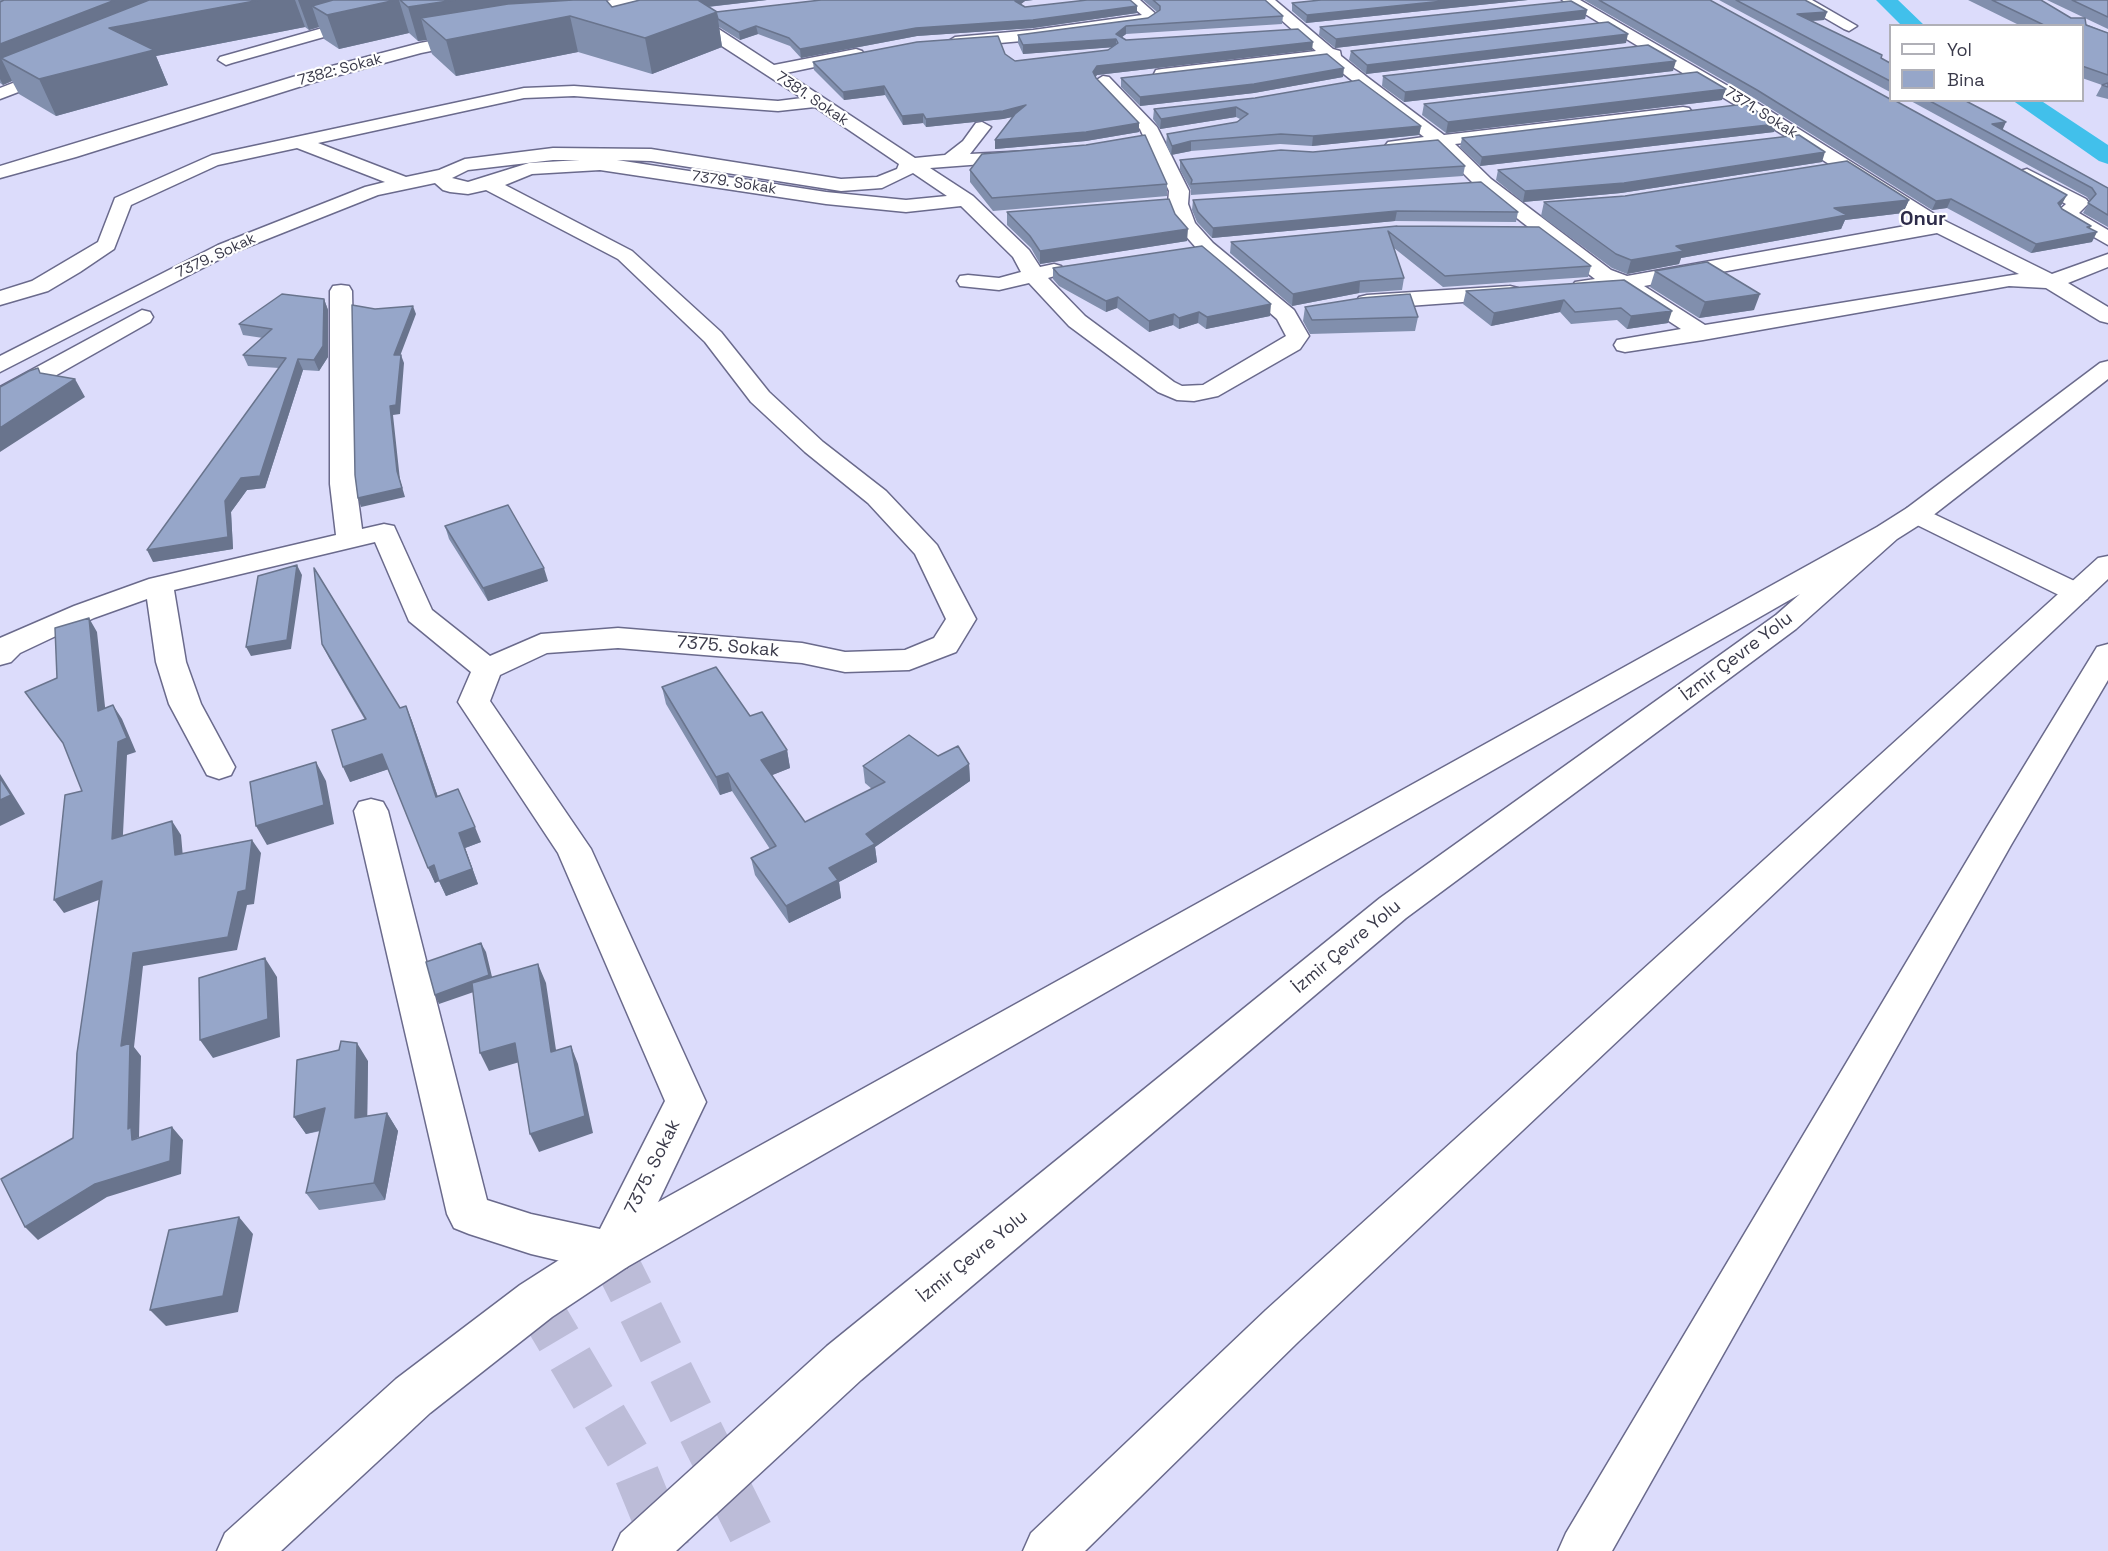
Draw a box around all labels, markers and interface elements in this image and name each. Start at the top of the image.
legend [1889,24,2084,102]
text: Yol [1947,38,1972,61]
street label: 7382: Sokak [296,50,384,90]
street label: 7381. Sokak [772,68,852,130]
text: Bina [1947,68,1985,91]
street label: 7371. Sokak [1721,83,1801,143]
street label: 7379. Sokak [690,167,778,199]
district label: Onur [1900,208,1946,232]
street label: 7379. Sokak [173,230,259,282]
street label: İzmir Çevre Yolu [1677,608,1797,706]
street label: 7375. Sokak [676,632,780,662]
street label: İzmir Çevre Yolu [1289,896,1405,998]
street label: 7375. Sokak [621,1116,685,1218]
street label: İzmir Çevre Yolu [914,1206,1032,1308]

